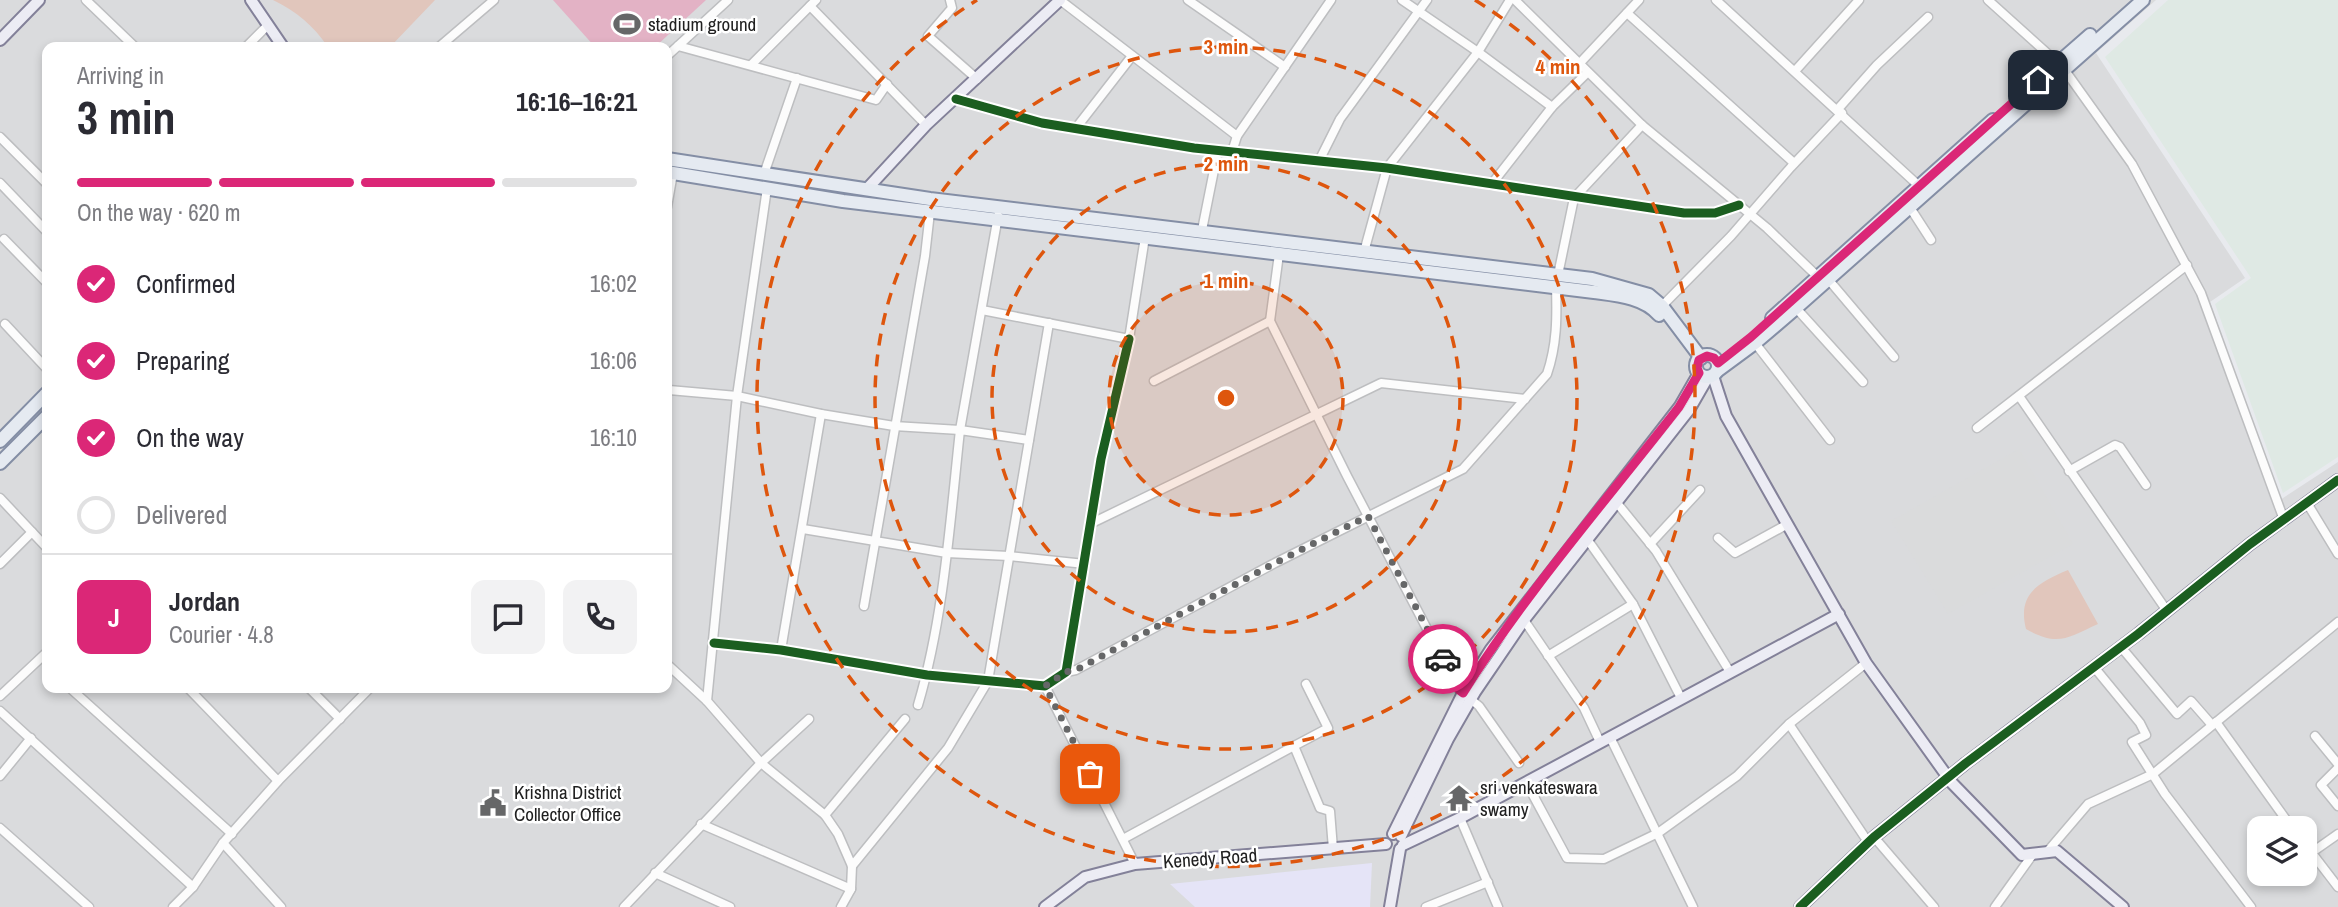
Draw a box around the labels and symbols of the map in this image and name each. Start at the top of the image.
sports icon: stadium ground [612,9,642,39]
place label: stadium ground [648,11,756,37]
text: 3 min [1204,32,1248,61]
pin [2008,50,2068,110]
text: 4 min [1536,52,1580,81]
text: 2 min [1204,149,1248,178]
text: 1 min [1204,266,1248,295]
centre of rings [1214,386,1238,410]
courier [1408,624,1478,694]
pin [1060,744,1120,804]
place label: sri venkateswara swamy [1480,774,1598,822]
place label: Krishna District Collector Office [514,779,622,827]
temple icon: sri venkateswara swamy [1444,783,1474,813]
public building icon: Krishna District Collector Office [478,788,508,818]
street label: Kenedy Road [1162,842,1258,874]

